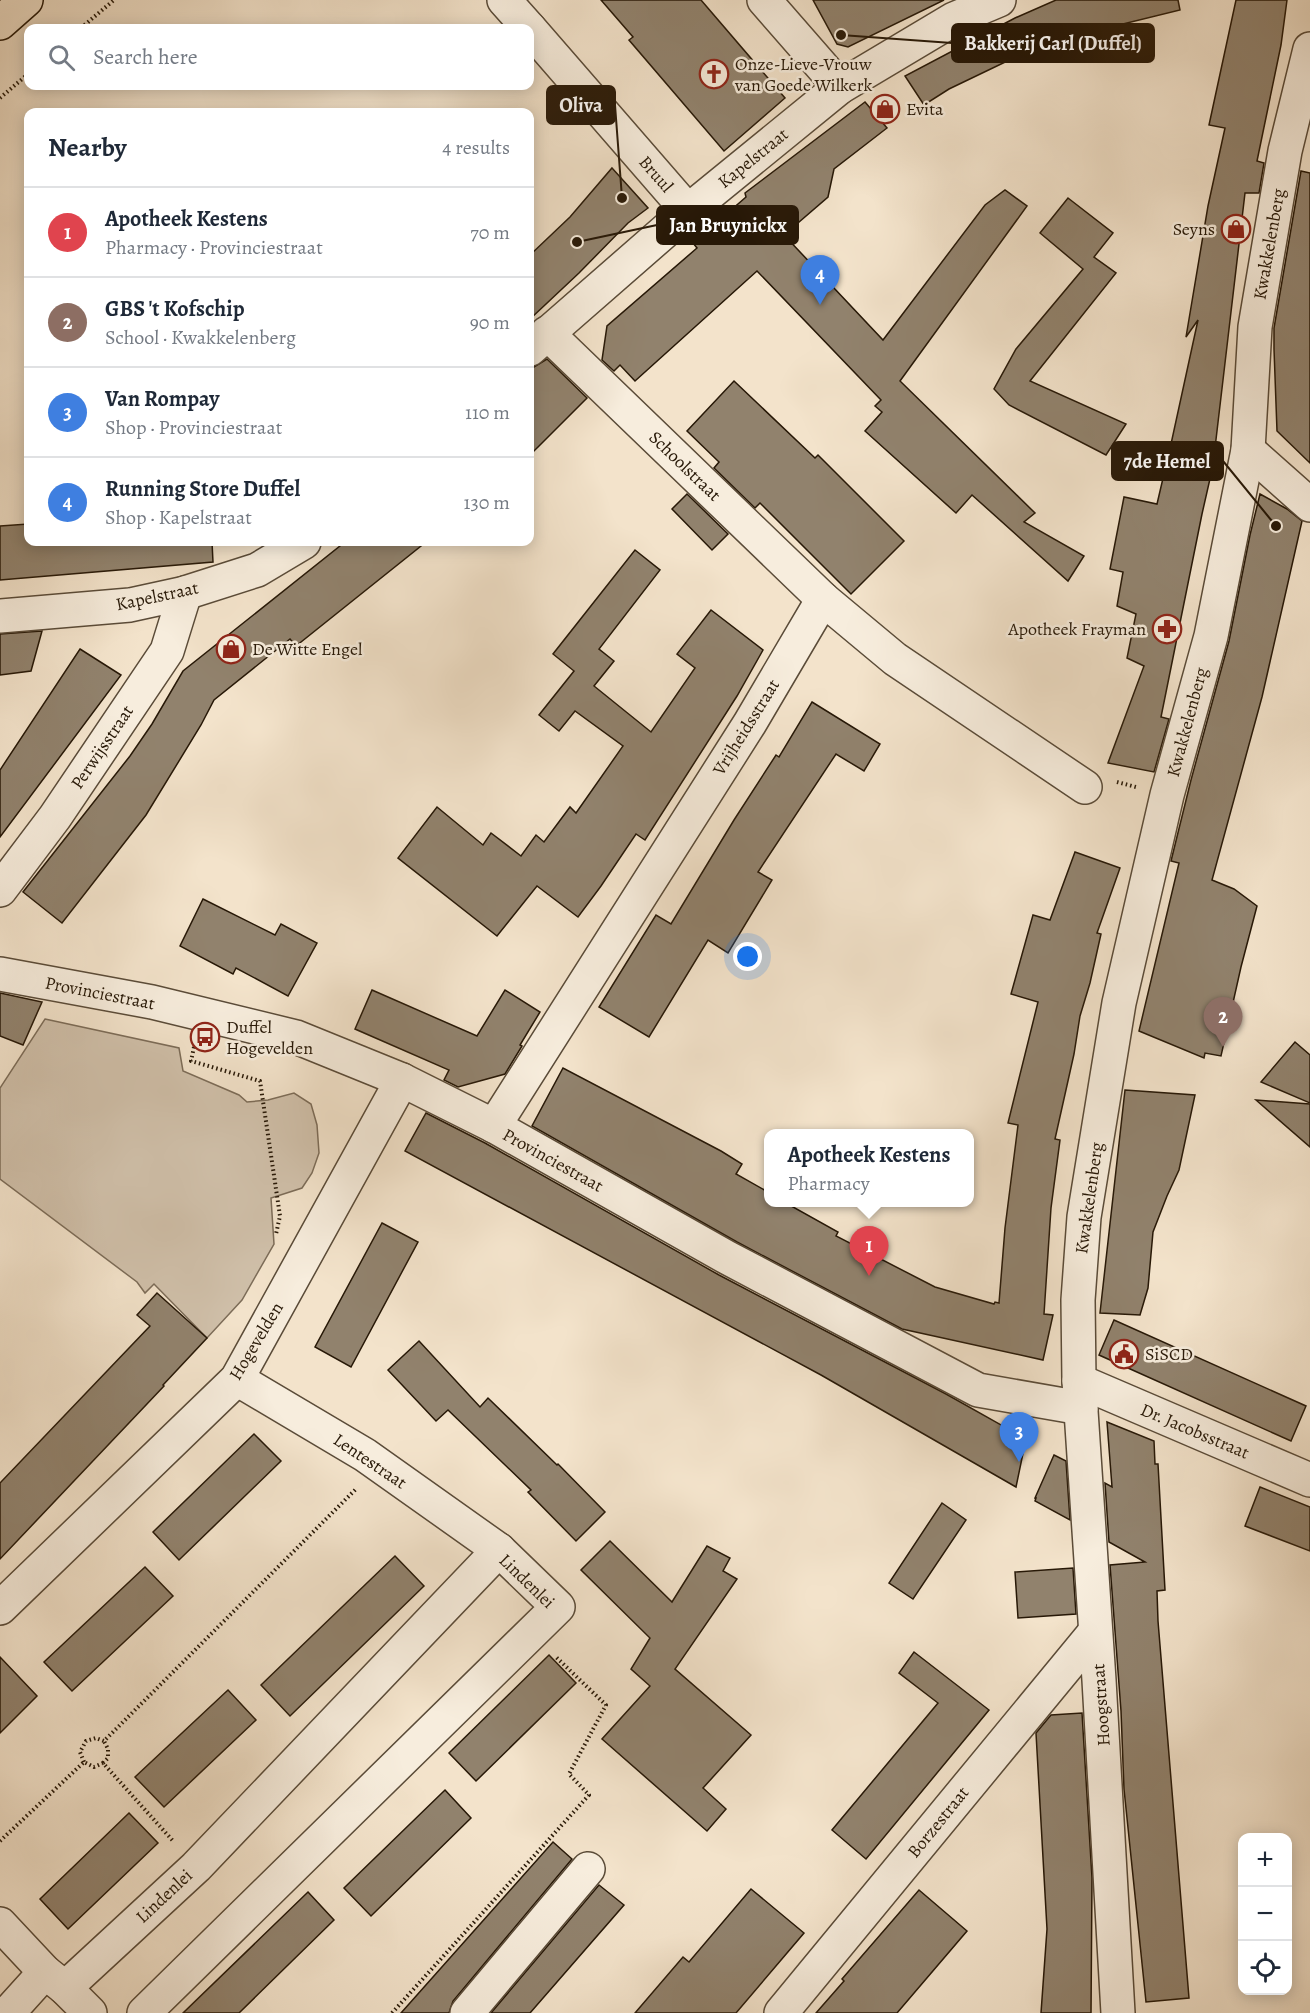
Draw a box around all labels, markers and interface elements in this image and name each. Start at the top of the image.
search box [24,24,534,90]
callout: Bakkerij Carl (Duffel) [952,24,1154,62]
text: Bakkerij Carl (Duffel) [964,30,1142,57]
icon: search [45,41,78,74]
text: Search here [93,42,198,72]
place label: Onze-Lieve-Vrouw van Goede Wilkerk [734,52,873,97]
church icon: Onze-Lieve-Vrouw van Goede Wilkerk [698,58,730,90]
callout: Oliva [547,86,615,124]
text: Oliva [559,92,603,119]
shop icon: Evita [869,93,901,125]
place label: Evita [906,97,944,121]
street label: Kapelstraat [713,122,793,194]
text: Nearby [48,130,127,165]
text: 4 results [442,134,510,161]
street label: Bruul [633,151,679,198]
street label: Kwakkelenberg [1247,186,1291,302]
text: Apotheek Kestens [105,204,268,234]
callout: Jan Bruynickx [657,206,798,244]
text: Jan Bruynickx [669,212,787,239]
shop icon: Seyns [1220,213,1252,245]
place label: Seyns [1173,217,1215,241]
text: 1 [64,219,71,246]
text: 70 m [470,219,510,246]
text: Pharmacy · Provinciestraat [105,234,323,261]
pin: 4 [800,256,840,305]
text: GBS 't Kofschip [105,294,245,324]
text: 2 [63,309,72,336]
text: 90 m [470,309,510,336]
text: School · Kwakkelenberg [105,324,296,351]
text: Van Rompay [105,384,220,414]
text: 3 [63,399,72,426]
text: 110 m [465,399,510,426]
text: Shop · Provinciestraat [105,414,282,441]
street label: Schoolstraat [644,426,726,506]
callout: 7de Hemel [1112,442,1223,480]
text: 7de Hemel [1124,448,1211,475]
text: Running Store Duffel [105,474,300,504]
text: 4 [63,489,72,516]
text: 130 m [464,489,510,516]
text: Shop · Kapelstraat [105,504,252,531]
street label: Kapelstraat [113,576,201,616]
pharmacy icon: Apotheek Frayman [1151,613,1183,645]
place label: Apotheek Frayman [1007,617,1146,641]
shop icon: De Witte Engel [215,633,247,665]
place label: De Witte Engel [252,637,363,661]
street label: Kwakkelenberg [1161,665,1213,779]
street label: Vrijheidsstraat [706,674,785,780]
street label: Perwijsstraat [65,700,139,794]
your location [733,942,762,971]
street label: Provinciestraat [43,971,157,1015]
pin: 2 [1204,998,1242,1047]
place label: Duffel Hogevelden [226,1015,313,1060]
bus stop icon: Duffel Hogevelden [189,1021,221,1053]
street label: Provinciestraat [498,1122,608,1198]
popup [764,1129,974,1207]
text: Apotheek Kestens [788,1140,950,1170]
street label: Kwakkelenberg [1069,1141,1109,1255]
text: Pharmacy [788,1170,870,1197]
pin: 1 [850,1226,888,1276]
street label: Hogevelden [223,1297,289,1384]
public building icon: SiSCD [1108,1338,1140,1370]
place label: SiSCD [1145,1342,1193,1366]
street label: Dr. Jacobsstraat [1137,1397,1253,1465]
pin: 3 [1000,1412,1038,1462]
street label: Lentestraat [329,1428,411,1494]
street label: Lindenlei [494,1548,560,1614]
street label: Hoogstraat [1086,1663,1116,1747]
street label: Borzestraat [902,1781,974,1863]
map controls [1238,1833,1292,1995]
button: + [1238,1833,1292,1887]
street label: Lindenlei [131,1864,197,1928]
button: − [1238,1887,1292,1941]
button: locate [1238,1941,1292,1995]

